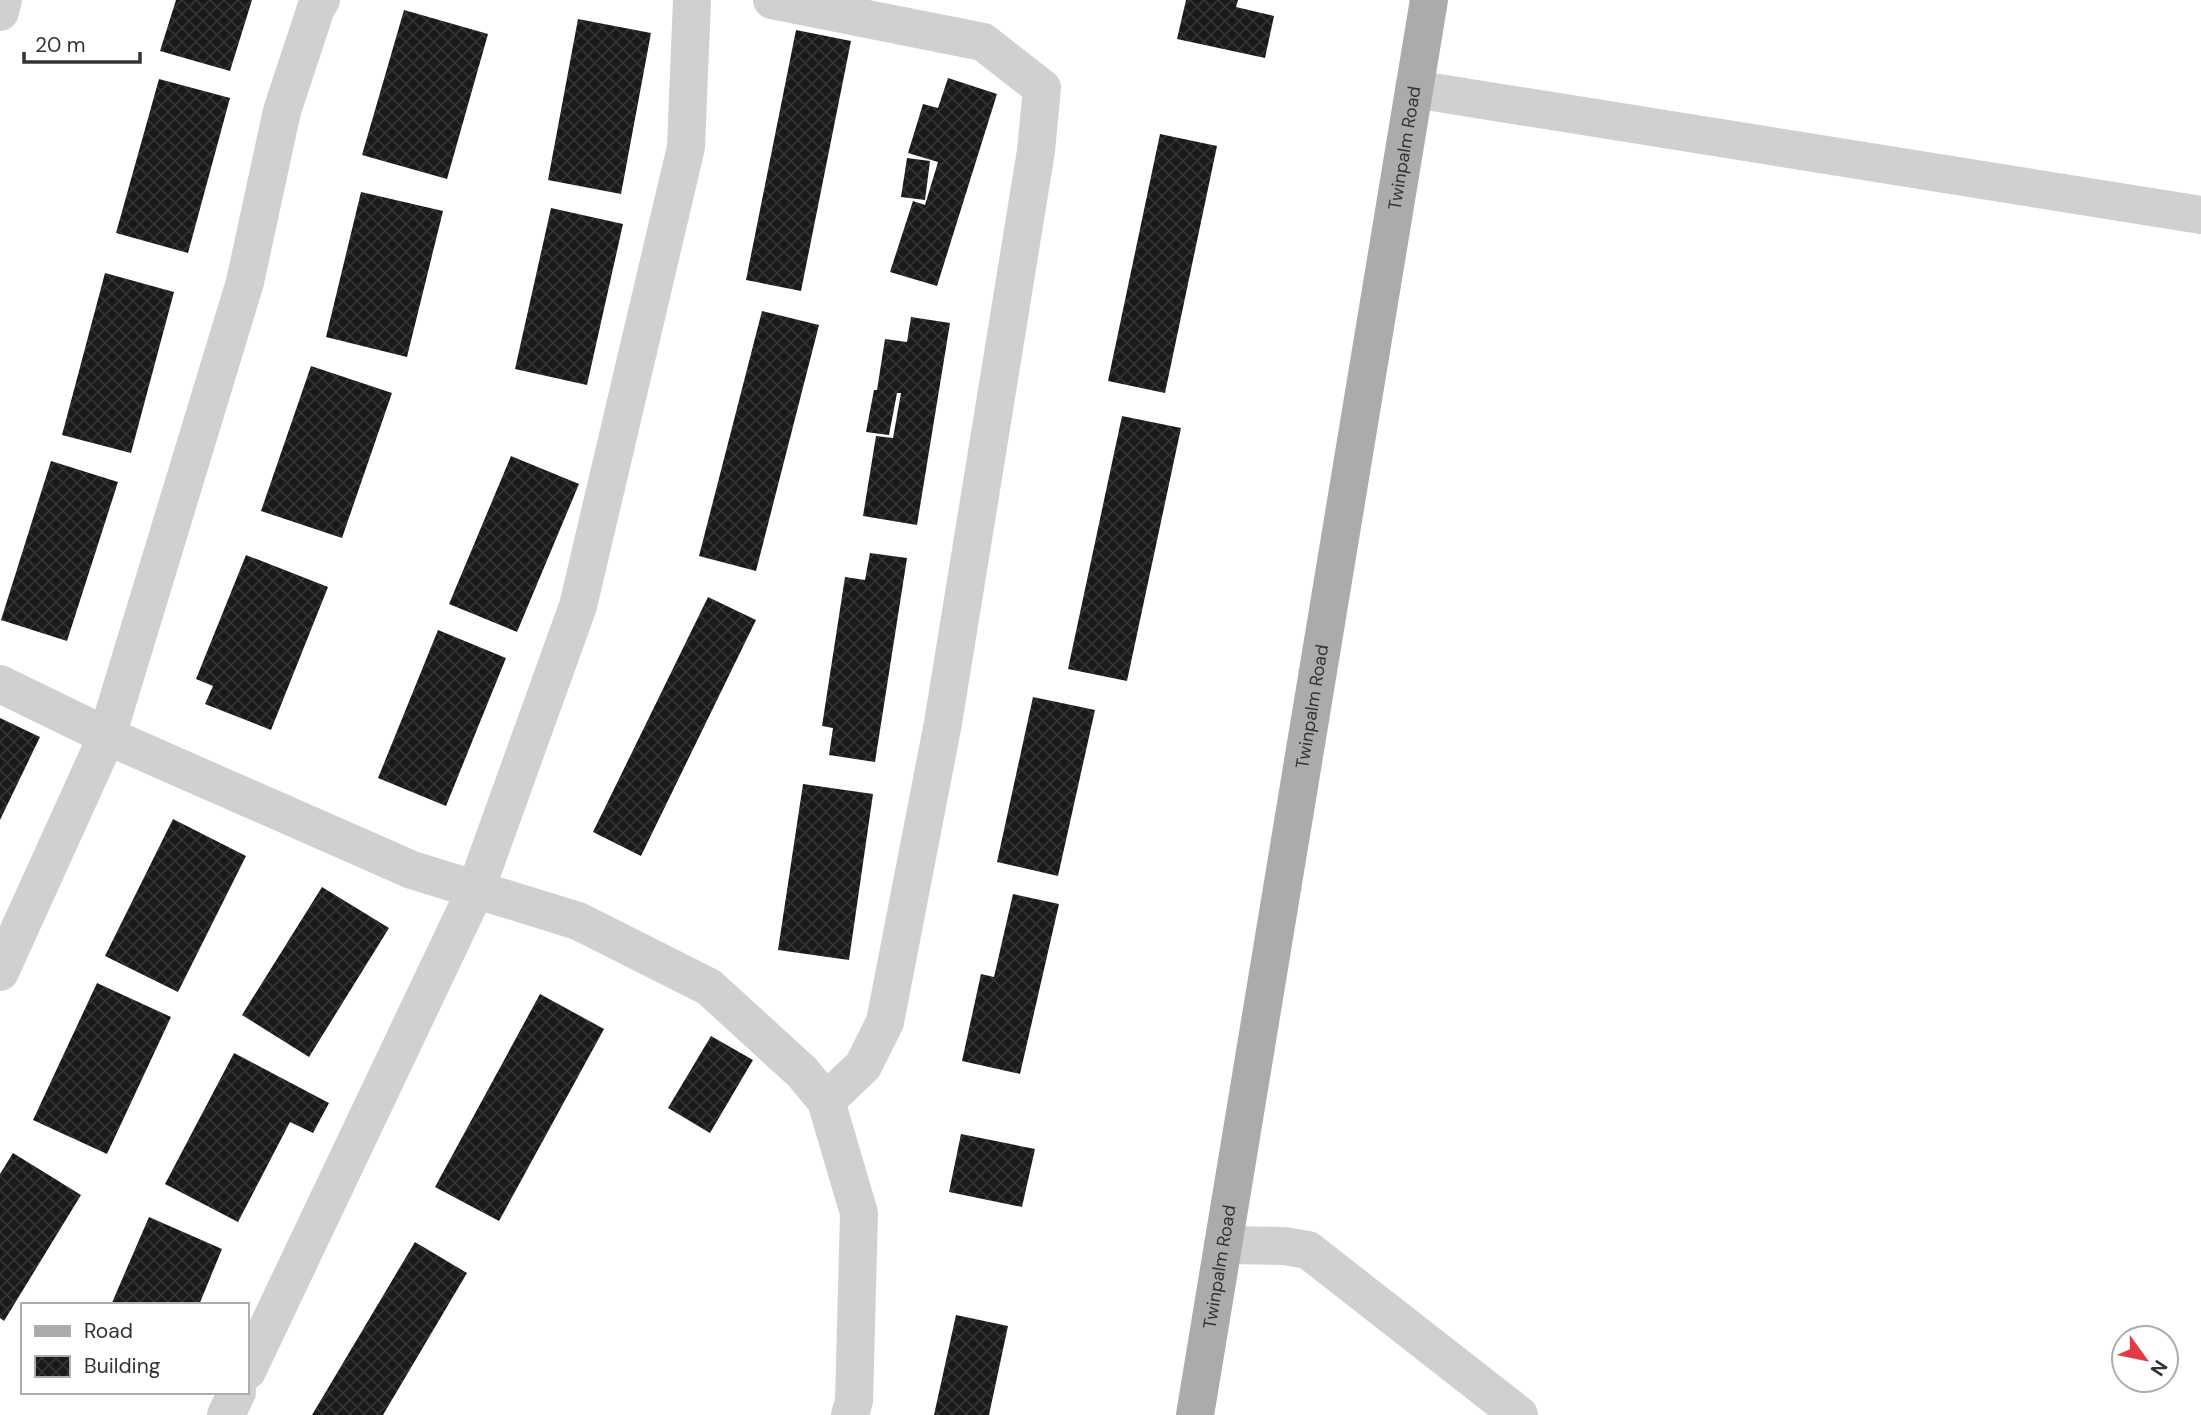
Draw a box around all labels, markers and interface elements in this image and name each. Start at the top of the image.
scale bar [24,21,140,65]
text: 20 m [35,31,86,59]
street label: Twinpalm Road [1382,84,1427,212]
street label: Twinpalm Road [1290,643,1334,770]
street label: Twinpalm Road [1197,1203,1242,1331]
legend [21,1303,248,1394]
text: Road [84,1317,133,1345]
north arrow [2110,1324,2180,1394]
text: Building [84,1352,161,1380]
text: N [2145,1355,2173,1381]

